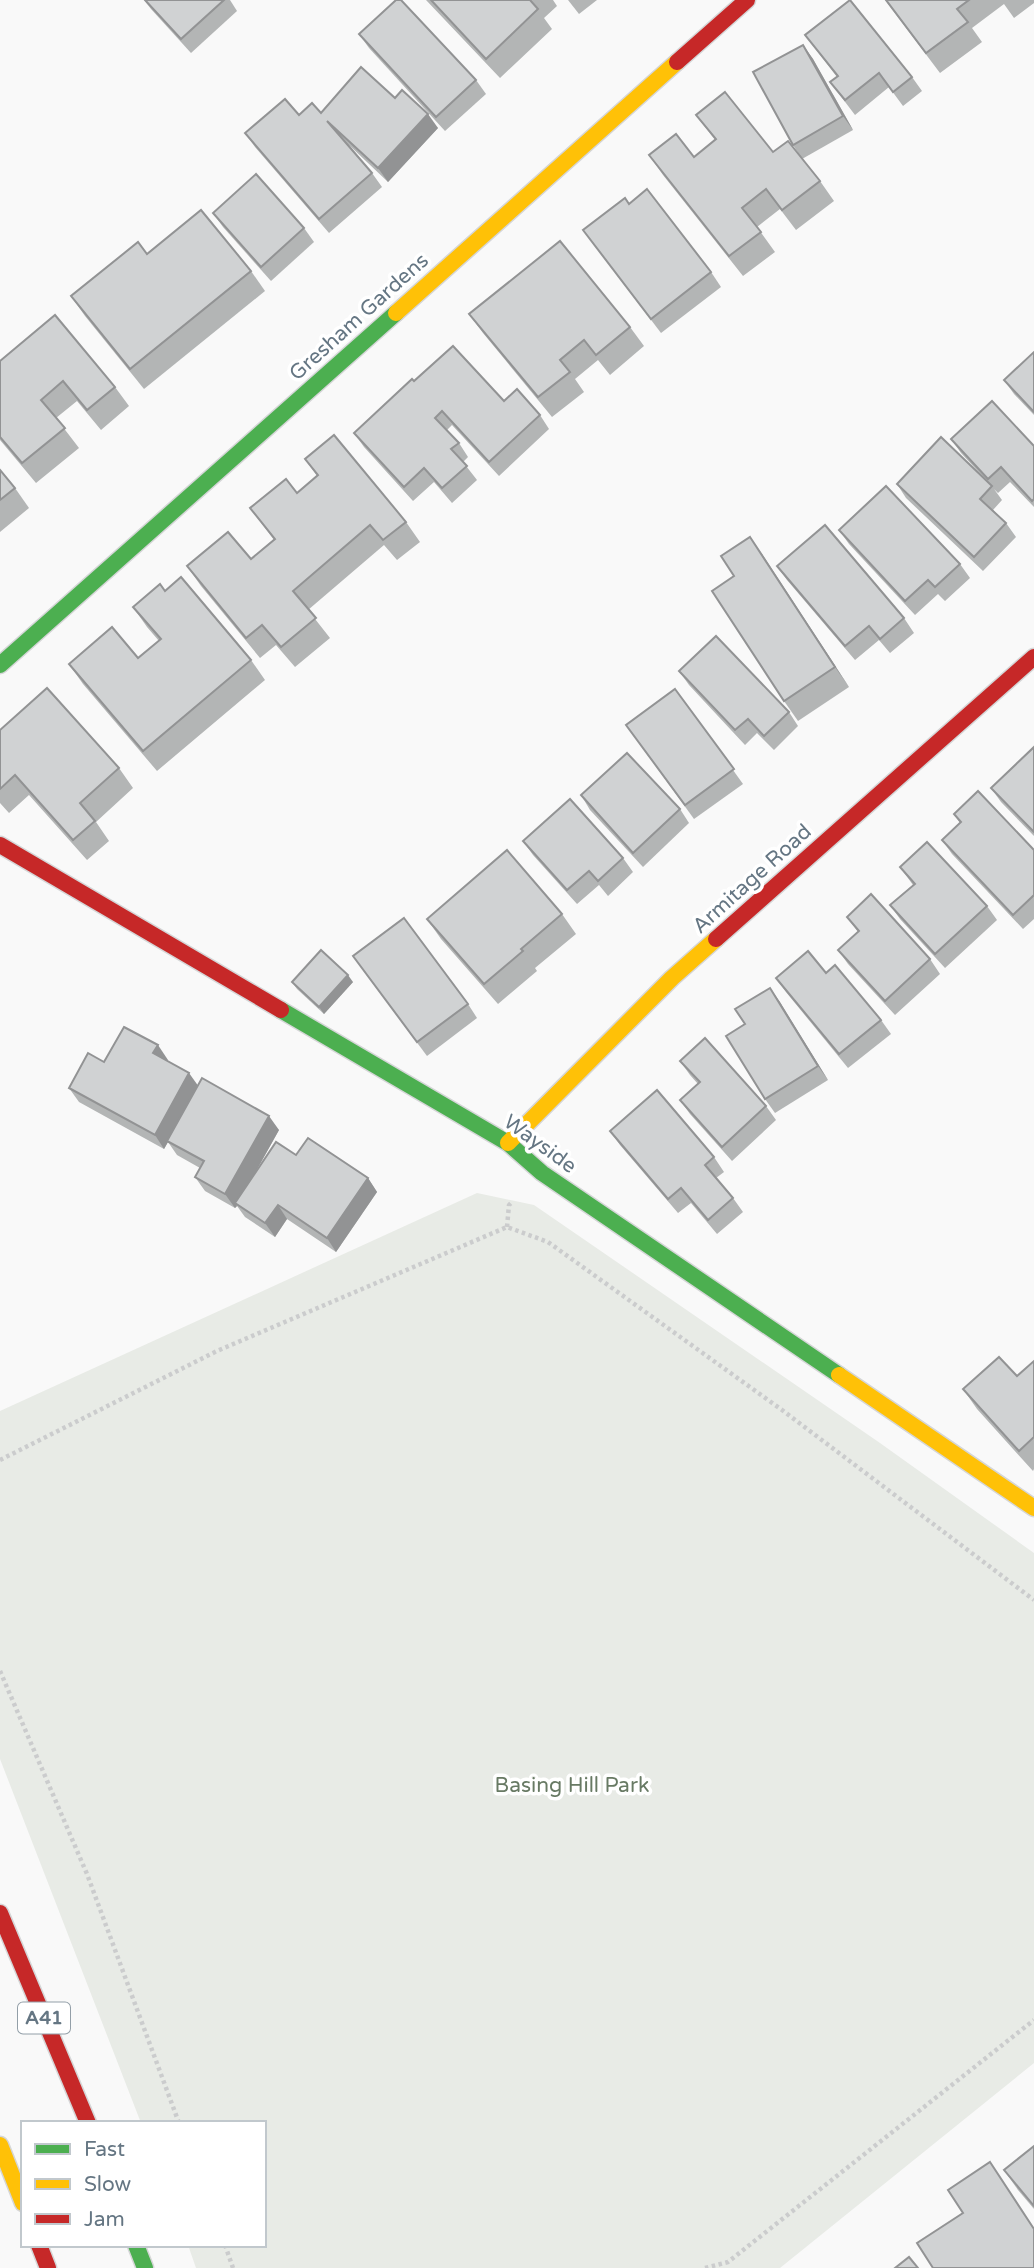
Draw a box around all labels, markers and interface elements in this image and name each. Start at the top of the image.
street label: Gresham Gardens [284,248,434,386]
street label: Armitage Road [687,819,817,939]
street label: Wayside [499,1109,581,1179]
park label: Basing Hill Park [495,1773,649,1798]
road number: A41 [18,2002,70,2034]
legend [21,2121,266,2247]
text: Fast [84,2137,125,2162]
text: Slow [84,2172,132,2197]
text: Jam [84,2207,125,2232]

